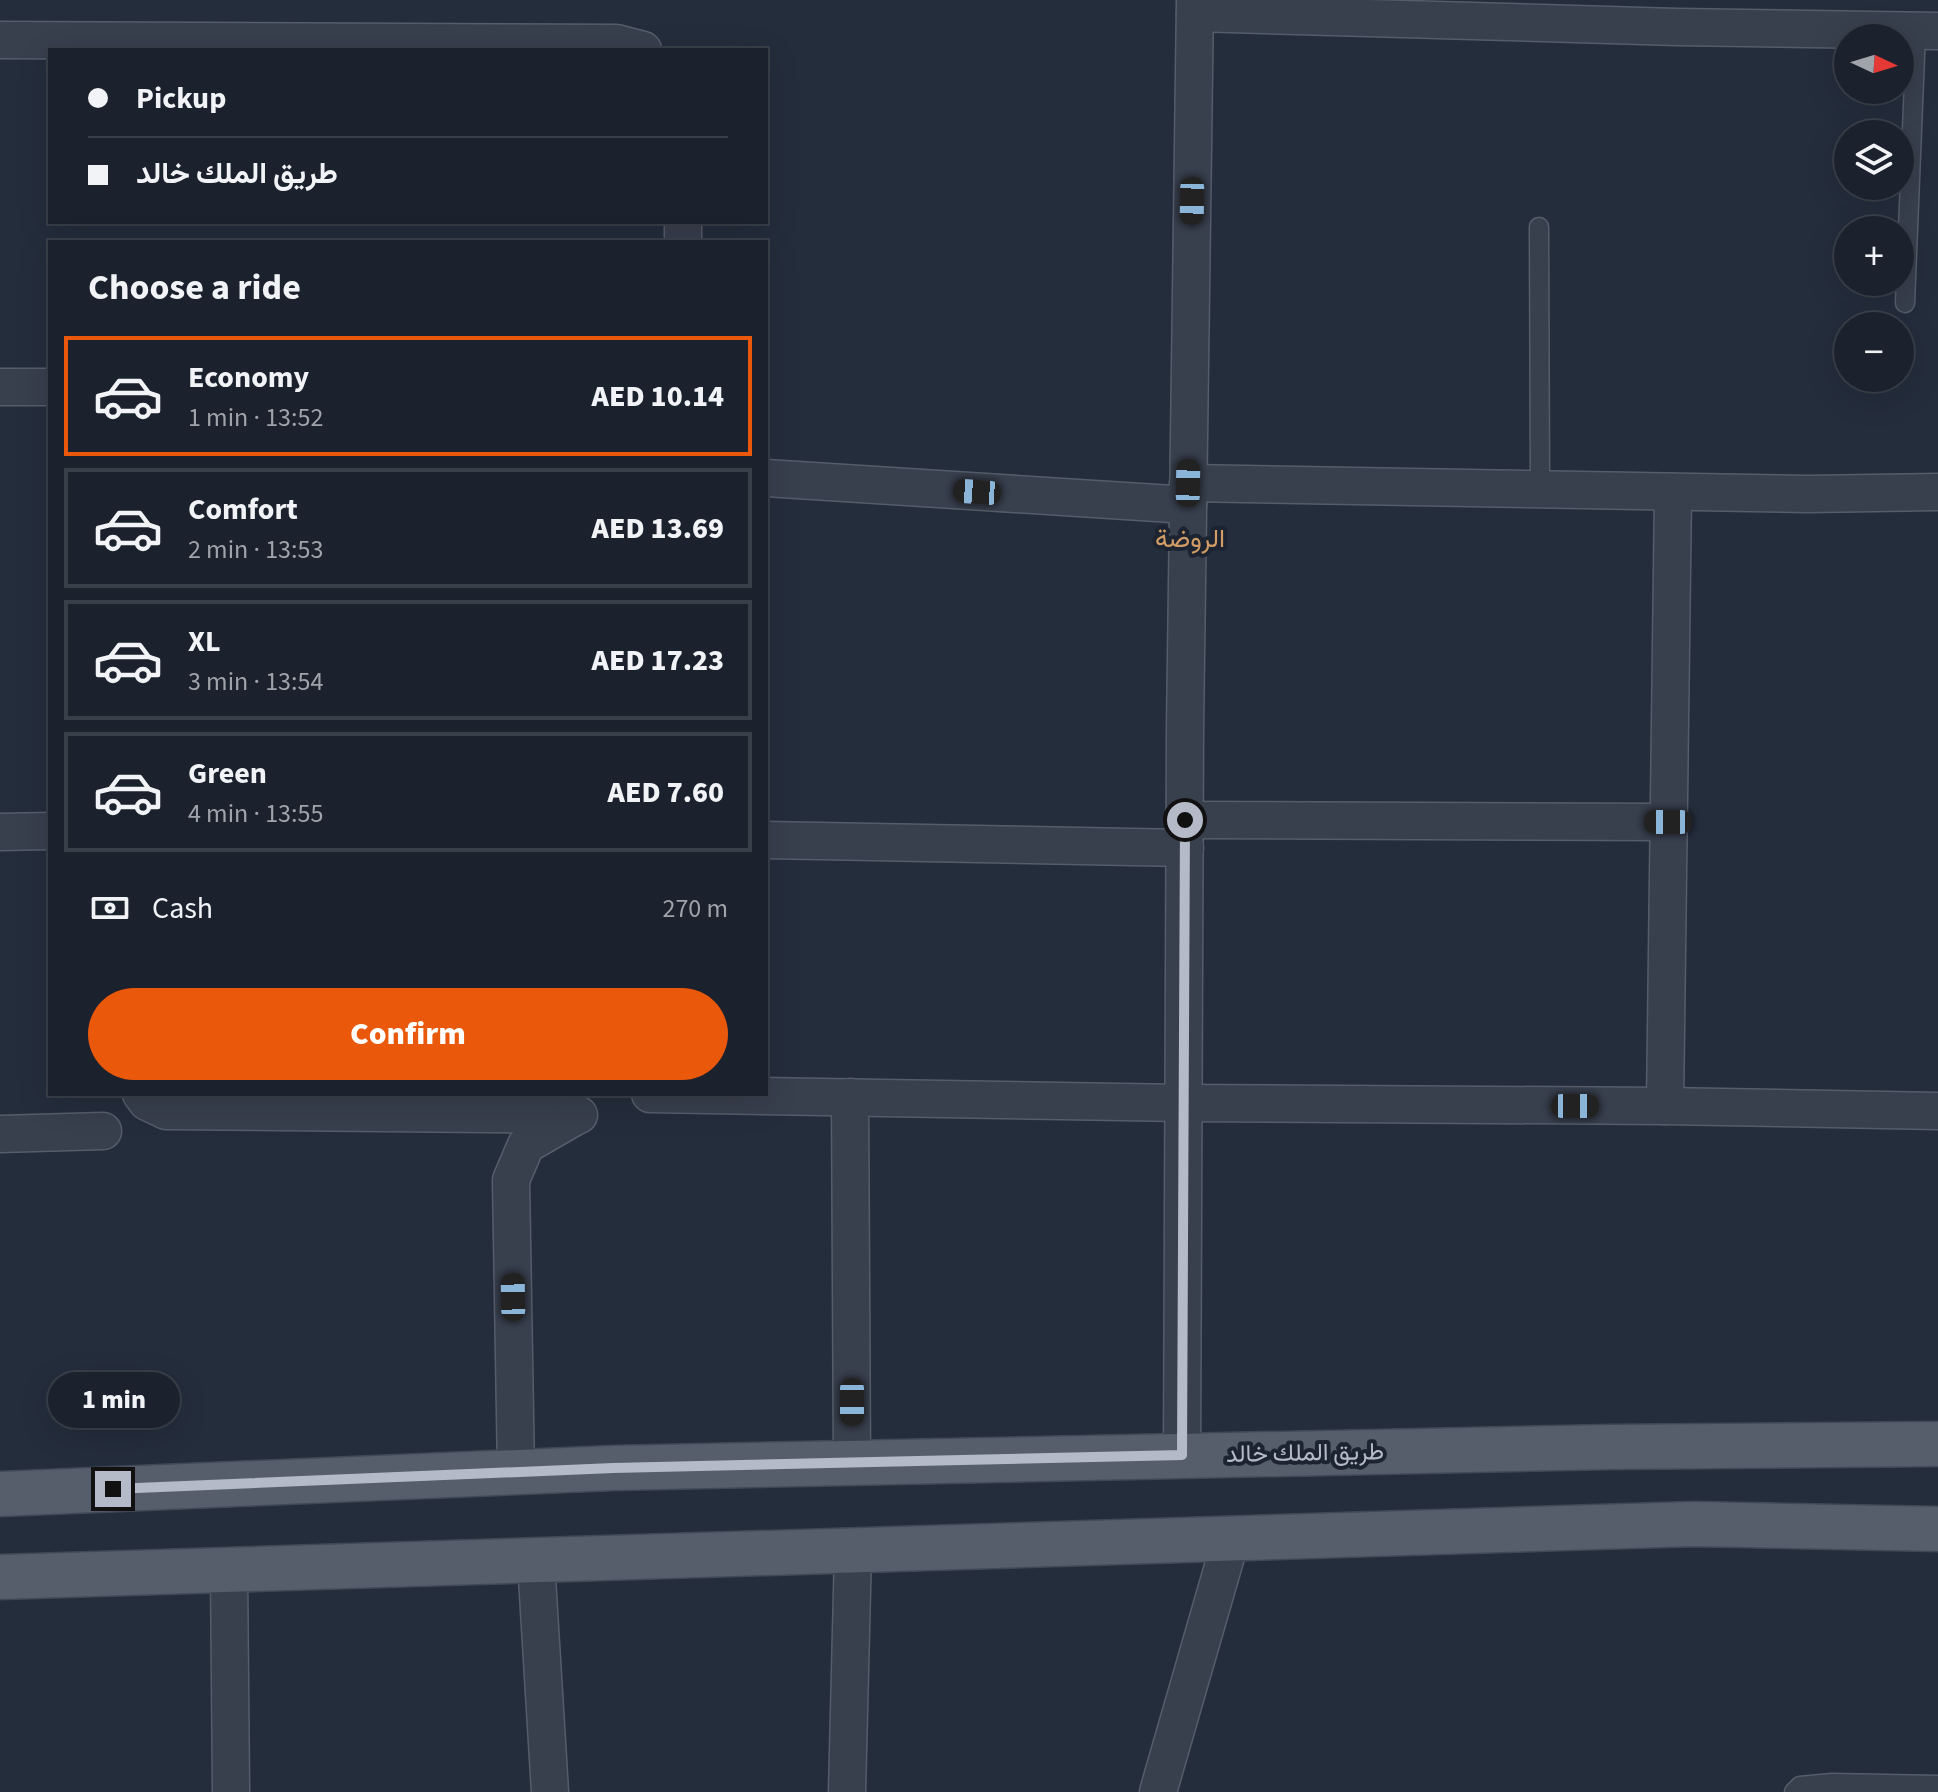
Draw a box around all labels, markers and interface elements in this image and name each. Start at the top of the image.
north arrow [1834,24,1914,104]
map controls [1834,24,1914,392]
text: Pickup [136,77,226,120]
button: layers [1834,120,1914,200]
text: طريق الملك خالد [136,152,338,195]
car [1180,177,1204,225]
button: + [1834,216,1914,296]
text: Choose a ride [88,262,301,313]
button: − [1834,312,1914,392]
text: Economy [188,356,309,399]
icon: car [92,360,164,432]
text: AED 10.14 [592,375,724,418]
text: 1 min · 13:52 [188,399,323,436]
car [1176,459,1200,507]
car [952,478,1002,506]
text: Comfort [188,488,298,531]
icon: car [92,492,164,564]
text: AED 13.69 [592,507,724,550]
district label: الروضة [1155,520,1225,557]
text: 2 min · 13:53 [188,531,323,568]
text: XL [188,620,221,663]
icon: car [92,624,164,696]
text: AED 17.23 [592,639,724,682]
text: 3 min · 13:54 [188,663,323,700]
text: Green [188,752,267,795]
icon: car [92,756,164,828]
text: AED 7.60 [608,771,724,814]
text: 4 min · 13:55 [188,795,323,832]
route start [1167,802,1203,838]
car [1644,810,1692,834]
icon: cash [88,886,132,930]
text: Cash [152,887,213,930]
text: 270 m [662,890,728,927]
button: Confirm [88,988,728,1080]
car [1551,1094,1599,1118]
car [501,1273,525,1321]
callout: 1 min [47,1373,179,1429]
car [840,1378,864,1426]
text: 1 min [82,1381,146,1418]
street label: طريق الملك خالد [1226,1434,1384,1472]
route end [95,1471,131,1507]

